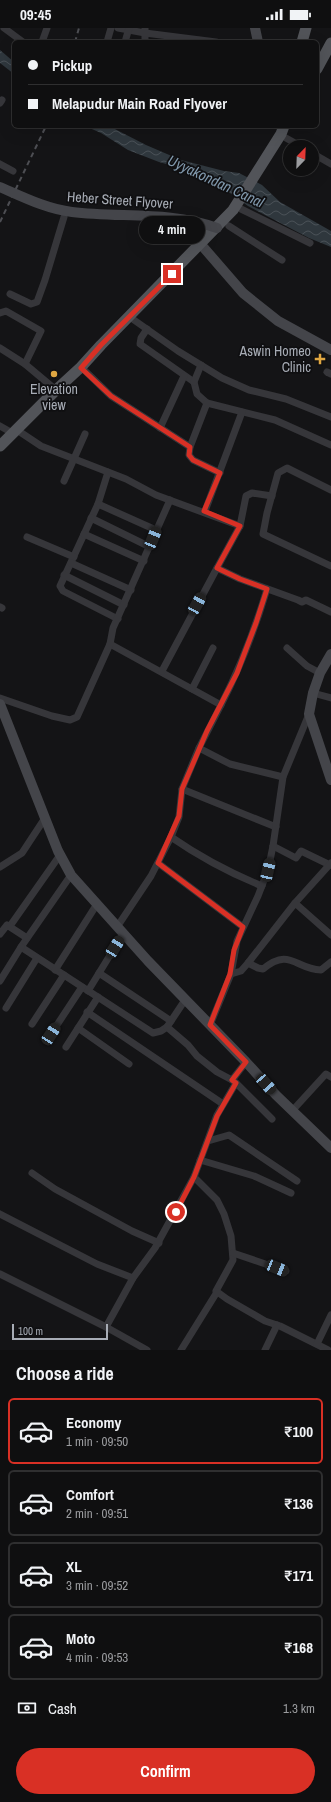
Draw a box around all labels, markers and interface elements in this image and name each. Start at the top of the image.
text: 09:45 [20,4,51,25]
text: Pickup [52,55,92,76]
text: Melapudur Main Road Flyover [52,93,227,114]
north arrow [283,140,319,176]
map controls [283,140,319,176]
water label: Uyyakondan Canal [164,150,268,213]
street label: Heber Street Flyover [67,187,174,213]
callout: 4 min [139,216,205,244]
text: 4 min [158,221,186,238]
route end [163,265,181,283]
place label: Aswin Homeo Clinic [239,342,311,376]
marker: Aswin Homeo Clinic [314,353,326,365]
marker: Elevation view [49,369,59,379]
place label: Elevation view [30,380,78,414]
car [143,525,163,551]
car [186,591,208,617]
car [259,857,277,883]
car [104,934,126,960]
car [39,1021,63,1047]
car [254,1071,278,1097]
route start [167,1203,185,1221]
car [264,1258,290,1278]
scale bar [12,1322,108,1341]
text: 100 m [18,1324,43,1338]
text: Choose a ride [16,1361,114,1386]
text: Economy [66,1412,121,1433]
icon: car [18,1413,54,1449]
text: ₹100 [284,1421,313,1442]
text: 1 min · 09:50 [66,1433,128,1450]
text: Comfort [66,1484,114,1505]
icon: car [18,1485,54,1521]
text: ₹136 [284,1493,313,1514]
text: 2 min · 09:51 [66,1505,128,1522]
text: XL [66,1556,82,1577]
icon: car [18,1557,54,1593]
text: ₹171 [284,1565,313,1586]
text: 3 min · 09:52 [66,1577,128,1594]
text: Moto [66,1628,95,1649]
icon: car [18,1629,54,1665]
text: ₹168 [284,1637,313,1658]
text: 4 min · 09:53 [66,1649,128,1666]
icon: cash [16,1697,38,1719]
text: Cash [48,1698,77,1719]
text: 1.3 km [283,1700,315,1717]
button: Confirm [16,1748,315,1794]

